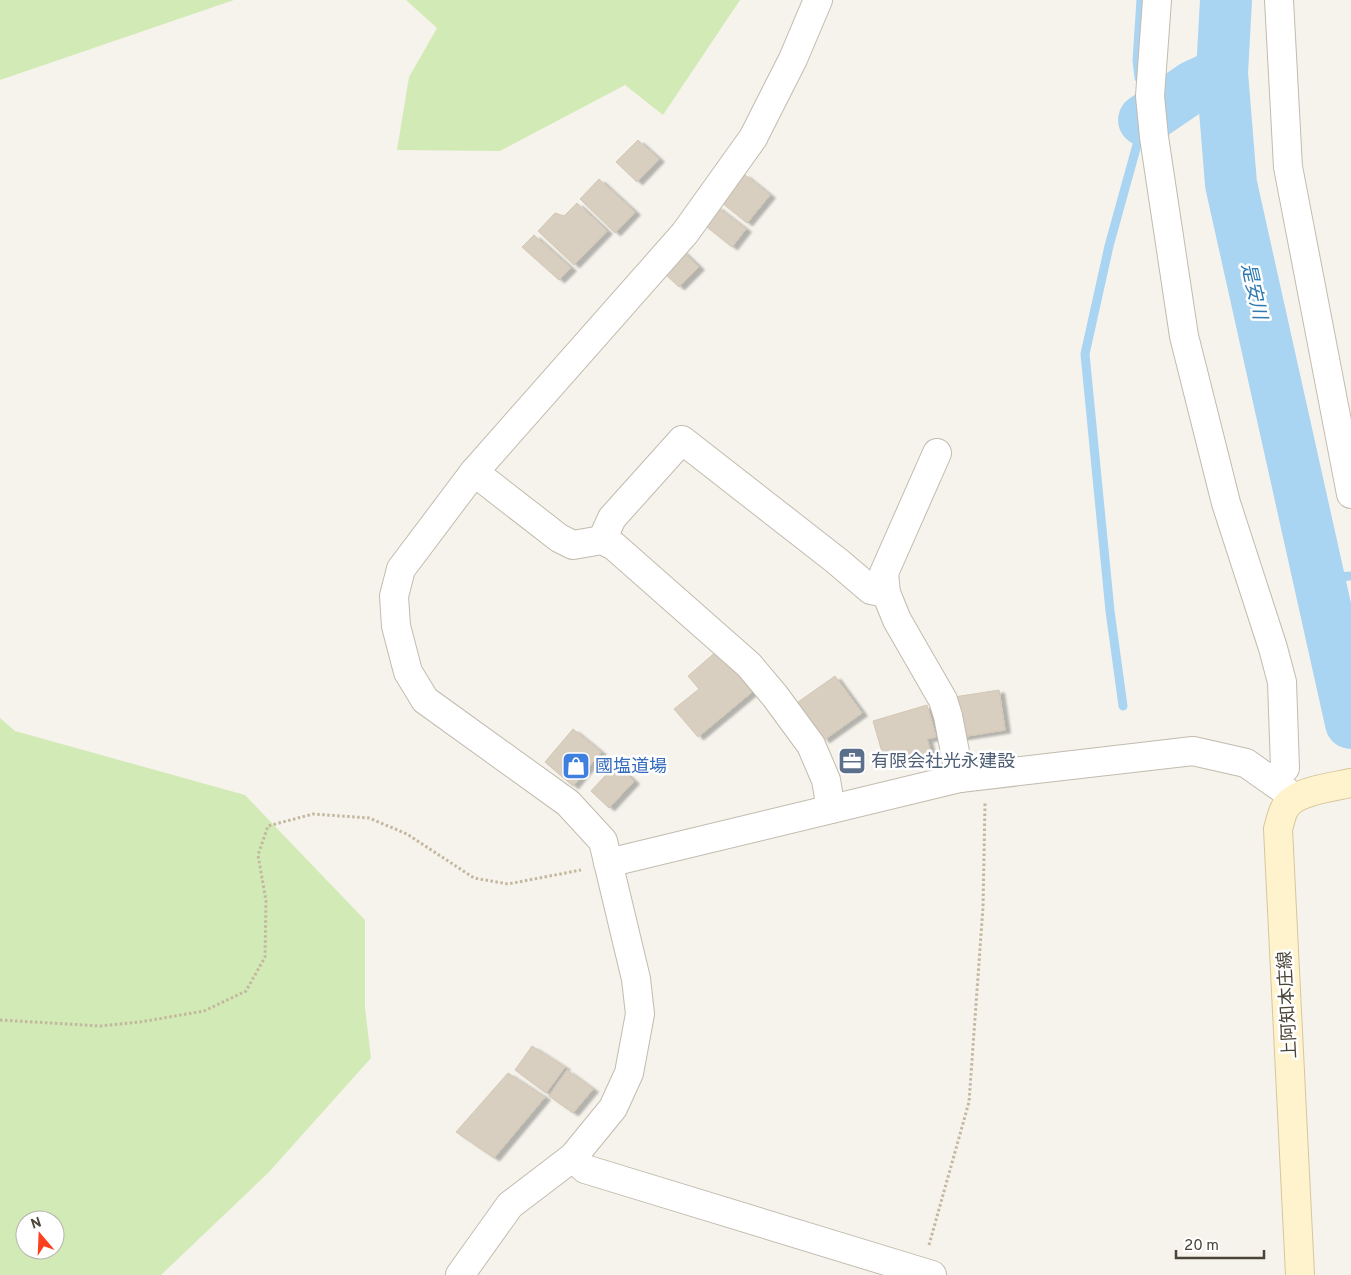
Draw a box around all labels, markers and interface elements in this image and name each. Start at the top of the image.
water label: 是安川 [1235,261,1272,324]
office icon: 有限会社光永建設 [837,746,867,776]
shop icon: 國塩道場 [561,751,591,781]
place label: 有限会社光永建設 [871,751,1015,774]
place label: 國塩道場 [595,756,667,779]
street label: 上阿知本庄線 [1274,950,1303,1059]
north arrow [15,1210,65,1260]
text: N [29,1214,44,1234]
scale bar [1176,1228,1264,1260]
text: 20 m [1184,1237,1219,1256]

